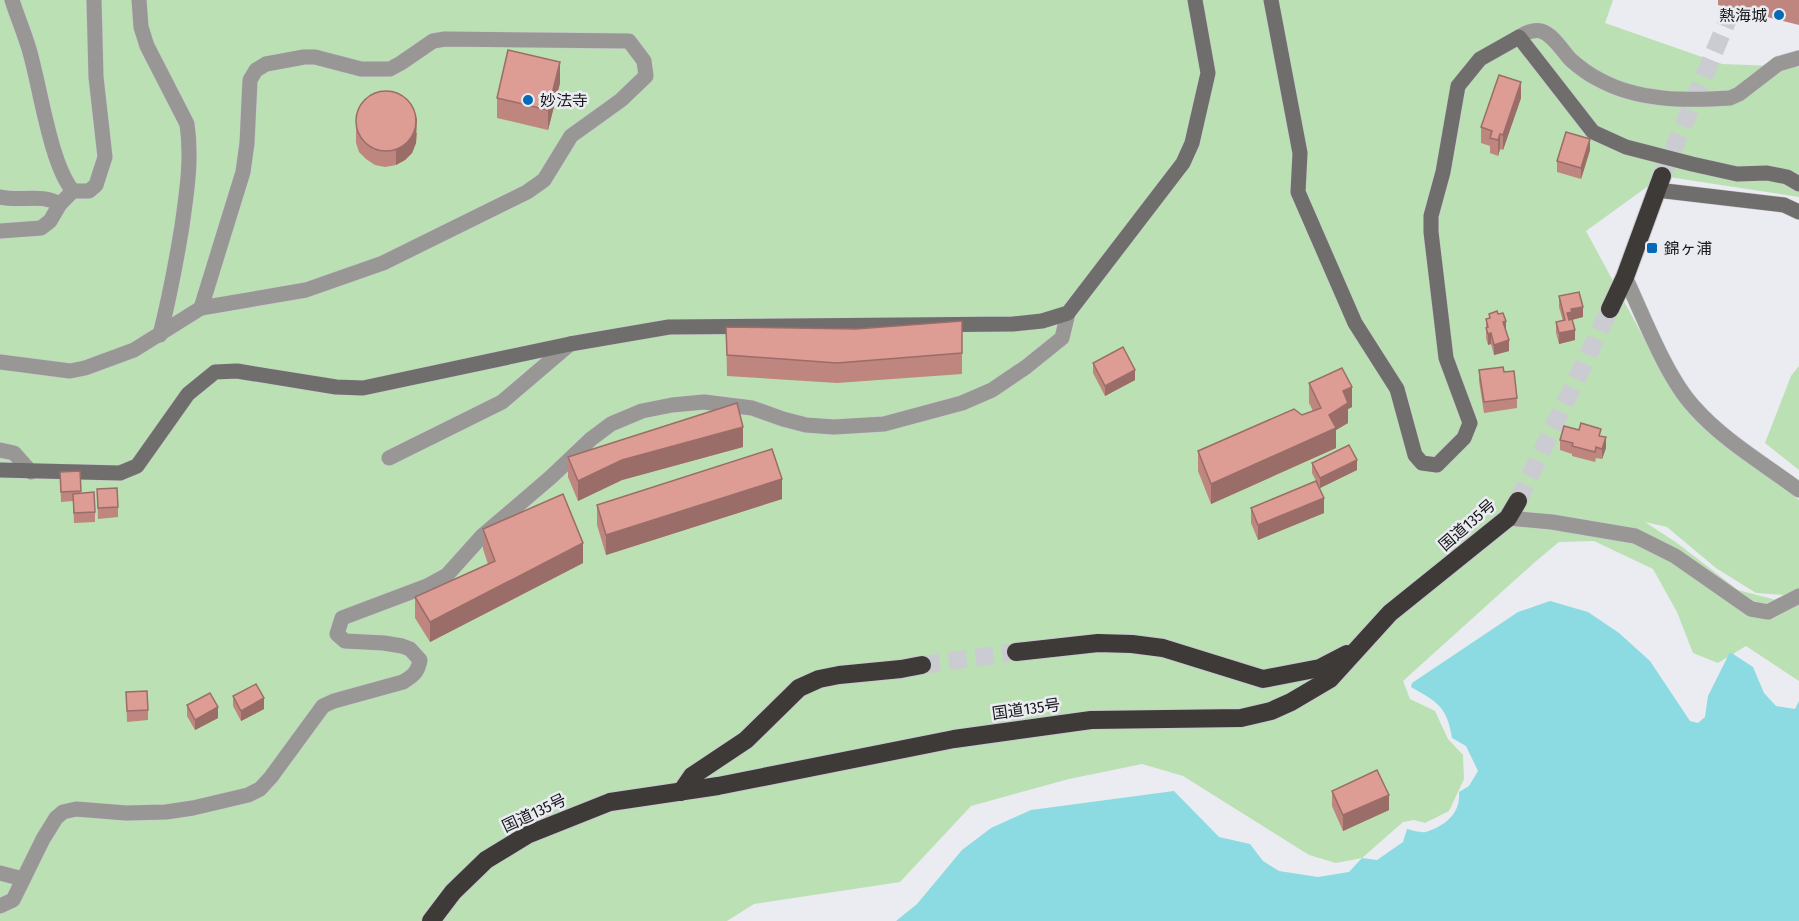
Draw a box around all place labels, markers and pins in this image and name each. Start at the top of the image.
place label: 熱海城 [1719,6,1767,25]
marker: 熱海城 [1772,8,1786,22]
place label: 妙法寺 [540,91,588,110]
marker: 妙法寺 [521,93,535,107]
place label: 錦ヶ浦 [1664,239,1712,258]
marker: 錦ヶ浦 [1645,241,1659,255]

